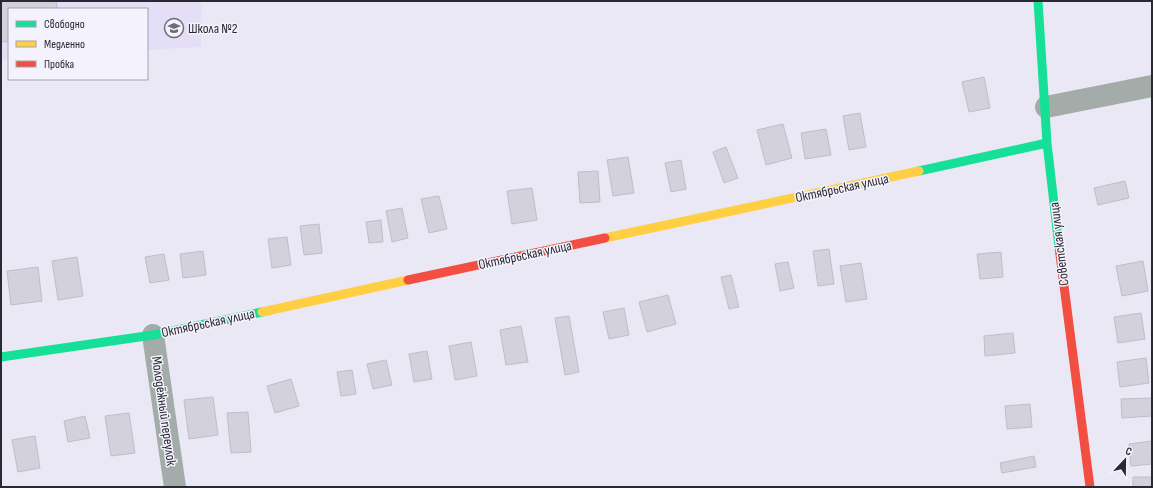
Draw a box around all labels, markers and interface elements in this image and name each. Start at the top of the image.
legend [8,8,148,80]
text: Свободно [44,17,85,32]
school or university icon: Школа №2 [163,17,185,39]
place label: Школа №2 [188,20,238,37]
text: Медленно [44,37,85,52]
text: Пробка [44,57,75,72]
street label: Октябрьская улица [794,170,890,206]
street label: Советская улица [1045,201,1073,287]
street label: Октябрьская улица [477,237,573,273]
street label: Октябрьская улица [160,305,256,341]
street label: Молодёжный переулок [148,355,180,467]
north arrow [1105,440,1145,480]
text: С [1124,444,1134,458]

